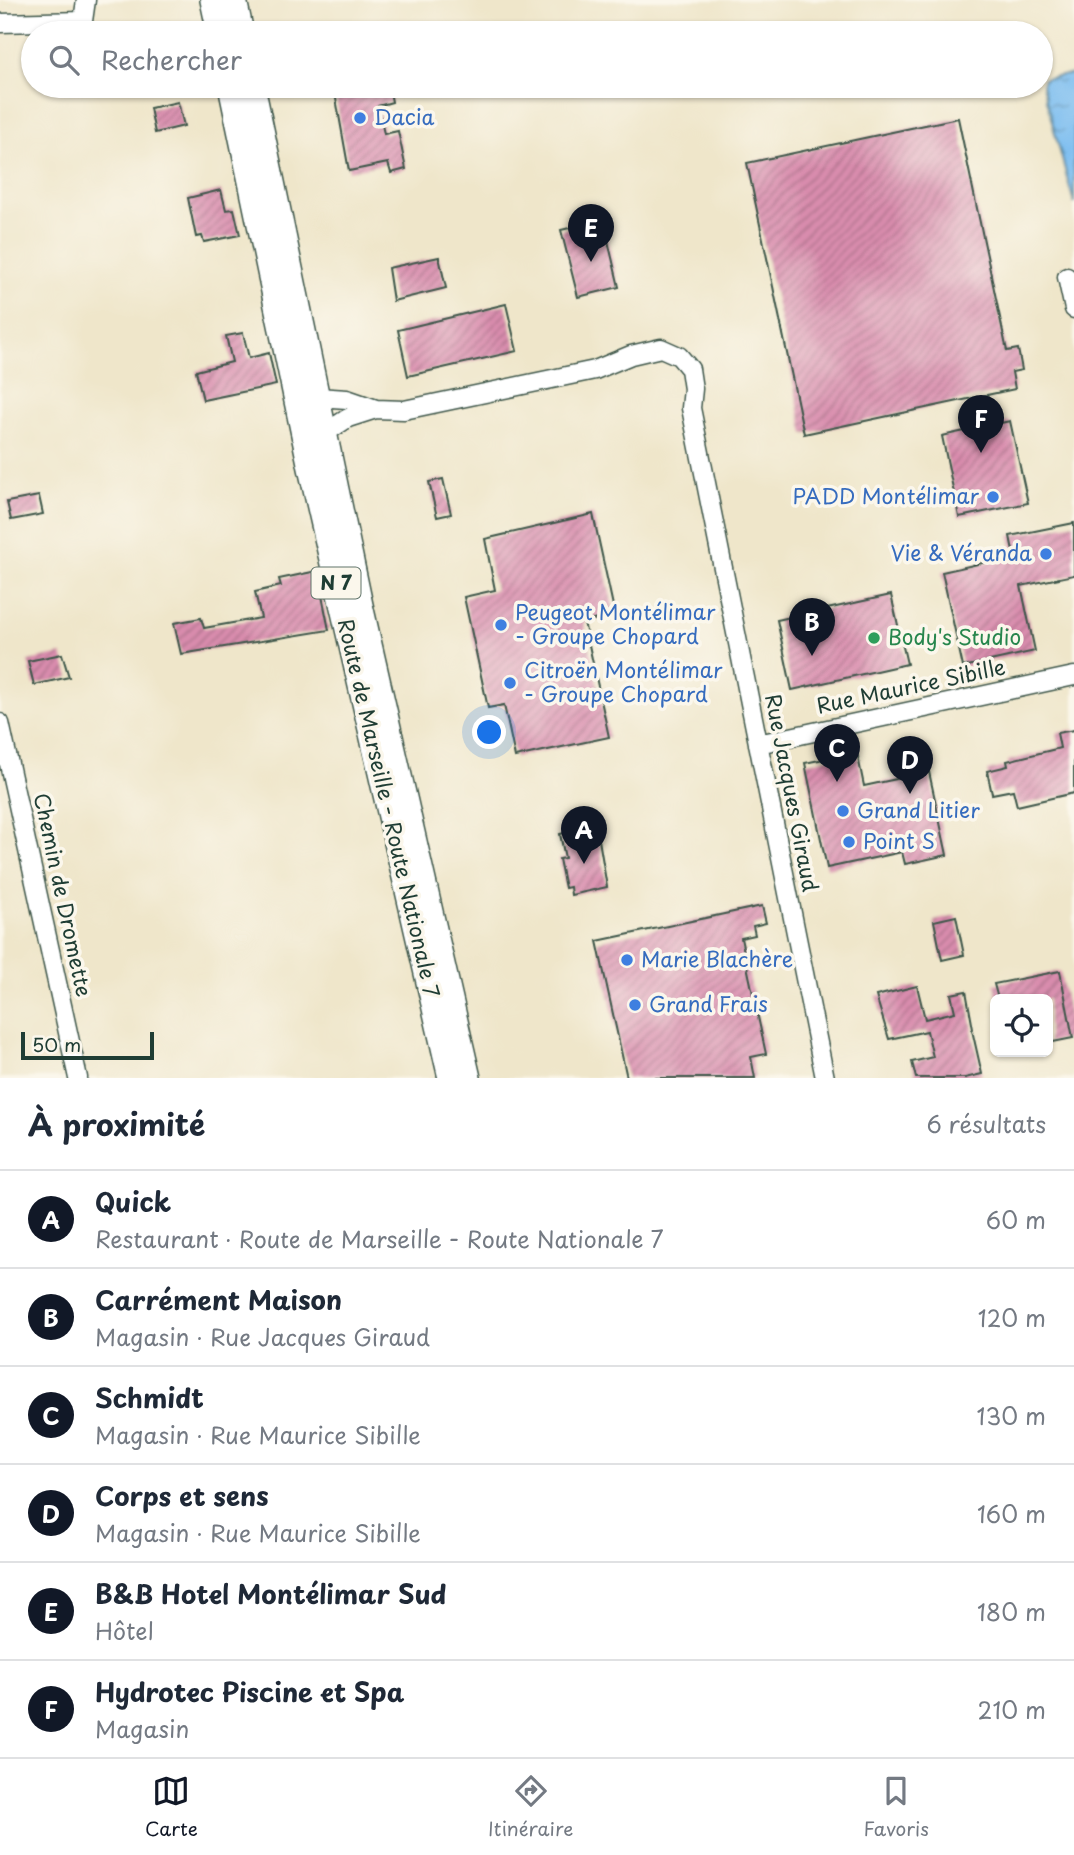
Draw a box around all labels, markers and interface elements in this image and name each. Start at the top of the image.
search box [21,21,1053,98]
text: Rechercher [101,40,242,79]
icon: search [45,41,83,79]
place label: Dacia [374,100,435,132]
marker: Dacia [352,110,368,126]
pin: E [568,204,614,262]
pin: F [958,395,1004,453]
place label: PADD Montélimar [792,479,980,511]
marker: PADD Montélimar [985,489,1001,505]
place label: Vie & Véranda [891,536,1032,568]
marker: Vie & Véranda [1038,546,1054,562]
road number: N 7 [312,568,360,598]
place label: Peugeot Montélimar - Groupe Chopard [515,595,716,651]
pin: B [789,598,835,656]
street label: Route de Marseille - Route Nationale 7 [331,615,449,1000]
marker: Peugeot Montélimar - Groupe Chopard [493,617,509,633]
place label: Body's Studio [888,620,1021,652]
marker: Body's Studio [866,630,882,646]
street label: Rue Maurice Sibille [813,649,1008,721]
place label: Citroën Montélimar - Groupe Chopard [524,653,723,709]
marker: Citroën Montélimar - Groupe Chopard [502,675,518,691]
street label: Rue Jacques Giraud [758,691,828,894]
your location [472,715,506,749]
pin: C [814,724,860,782]
pin: D [887,736,933,794]
street label: Chemin de Dromette [27,790,101,999]
place label: Grand Litier [857,793,980,825]
marker: Grand Litier [835,803,851,819]
pin: A [561,806,607,864]
place label: Point S [863,824,935,856]
marker: Point S [841,834,857,850]
place label: Marie Blachère [641,942,793,974]
marker: Marie Blachère [619,952,635,968]
place label: Grand Frais [649,987,768,1019]
map controls [990,994,1053,1057]
button: locate [990,994,1053,1057]
marker: Grand Frais [627,997,643,1013]
scale bar [21,1029,154,1061]
text: 50 m [32,1030,81,1058]
text: À proximité [28,1101,205,1146]
text: 6 résultats [927,1106,1046,1141]
text: Quick [95,1182,171,1221]
text: A [42,1202,60,1237]
text: 60 m [986,1202,1046,1237]
text: Restaurant · Route de Marseille - Route Nationale 7 [95,1221,664,1256]
text: Carrément Maison [95,1280,342,1319]
text: B [43,1300,59,1335]
text: 120 m [978,1300,1046,1335]
text: Magasin · Rue Jacques Giraud [95,1319,430,1354]
text: Schmidt [95,1378,204,1417]
text: C [42,1398,60,1433]
text: 130 m [976,1398,1046,1433]
text: Magasin · Rue Maurice Sibille [95,1417,421,1452]
text: Corps et sens [95,1476,269,1515]
text: D [42,1496,60,1531]
text: 160 m [977,1496,1046,1531]
text: Magasin · Rue Maurice Sibille [95,1515,421,1550]
text: B&B Hotel Montélimar Sud [95,1574,447,1613]
text: E [44,1594,58,1629]
text: 180 m [977,1594,1046,1629]
text: Hôtel [95,1613,154,1648]
text: Hydrotec Piscine et Spa [95,1672,404,1711]
text: F [44,1692,58,1727]
text: 210 m [978,1692,1046,1727]
text: Magasin [95,1711,189,1746]
tab: Carte [145,1772,198,1842]
tab: Itinéraire [488,1772,573,1842]
tab: Favoris [864,1772,929,1842]

